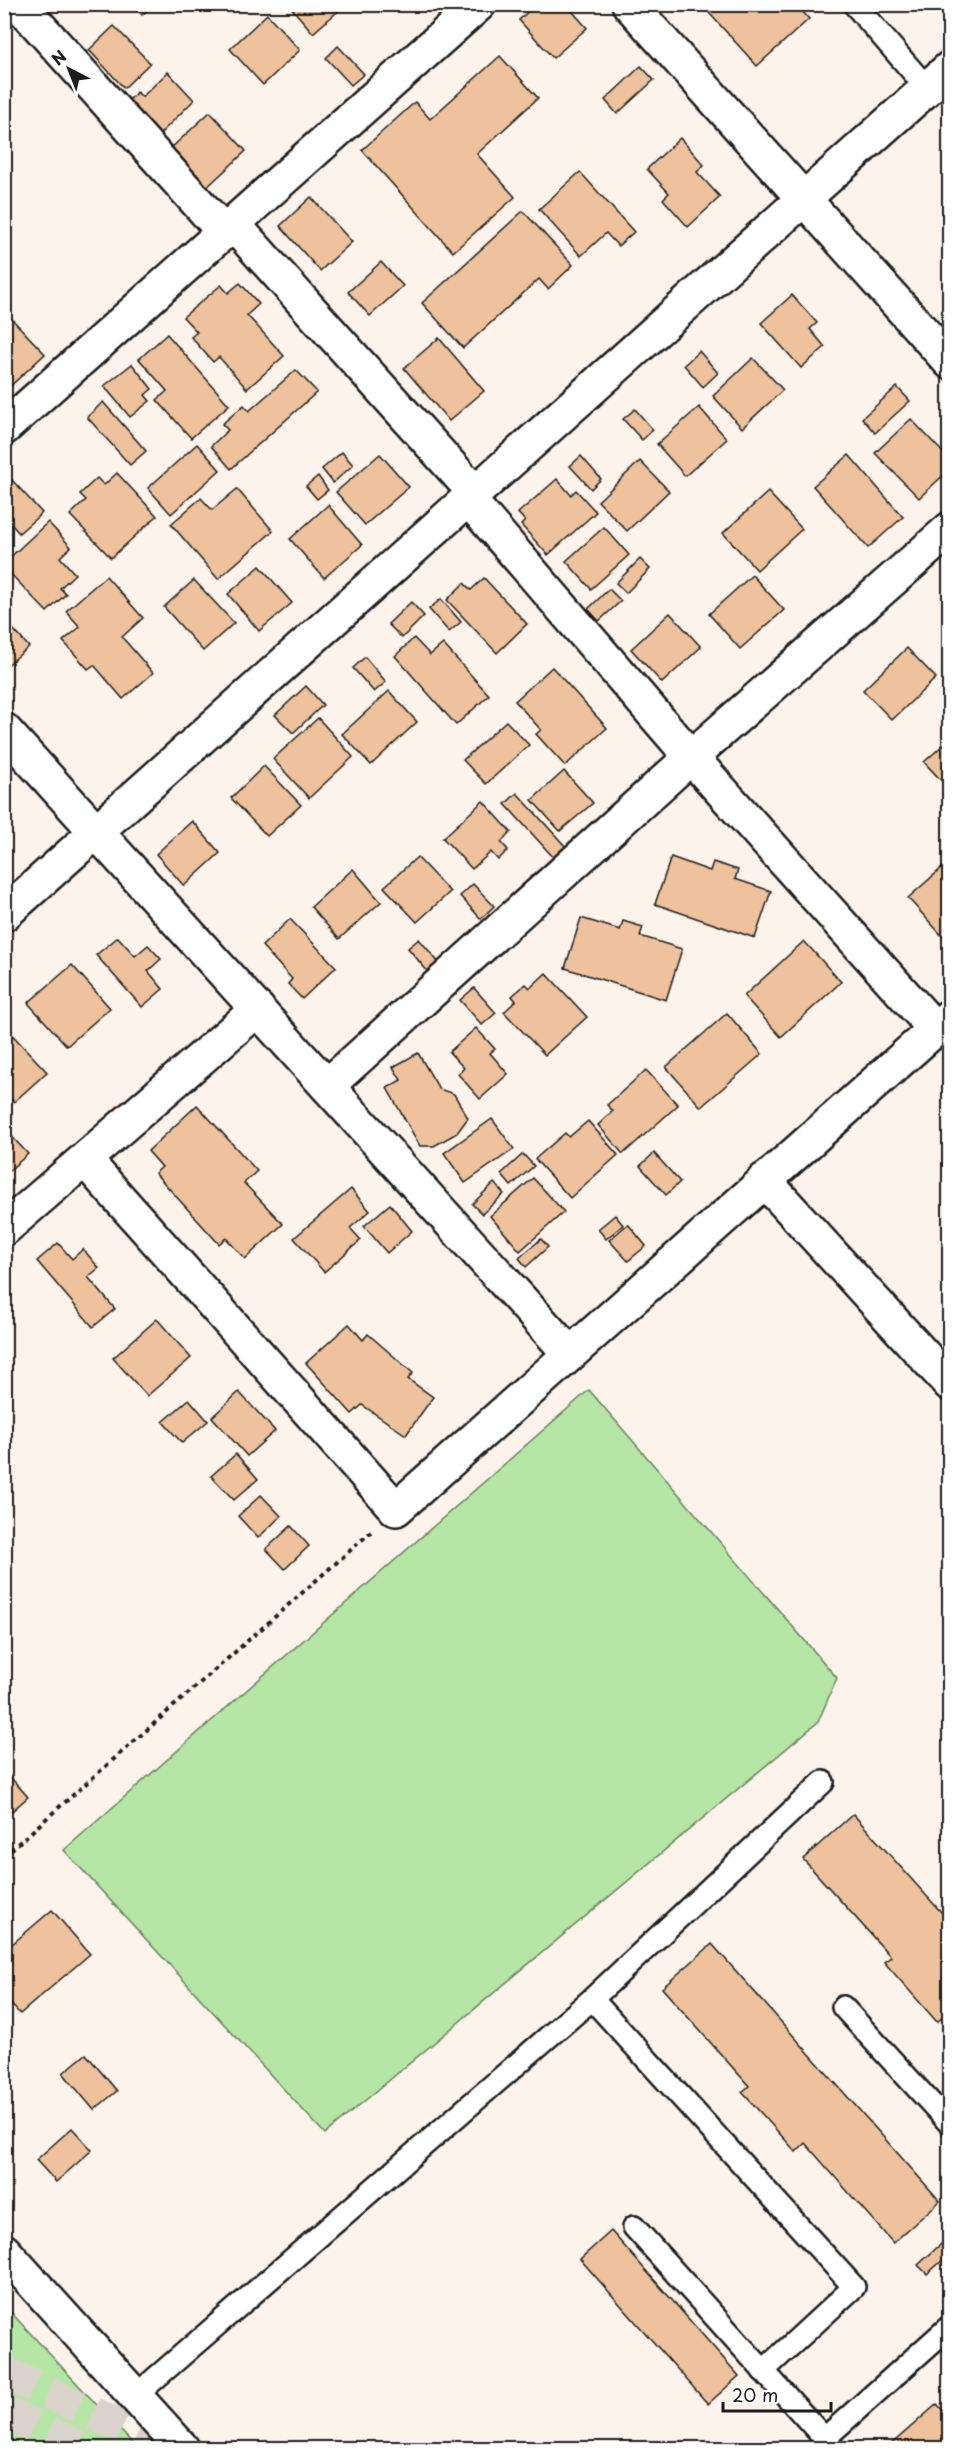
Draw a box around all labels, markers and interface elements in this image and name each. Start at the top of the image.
north arrow [39,39,99,99]
text: N [46,44,71,70]
scale bar [723,2375,831,2413]
text: 20 m [732,2381,778,2408]

